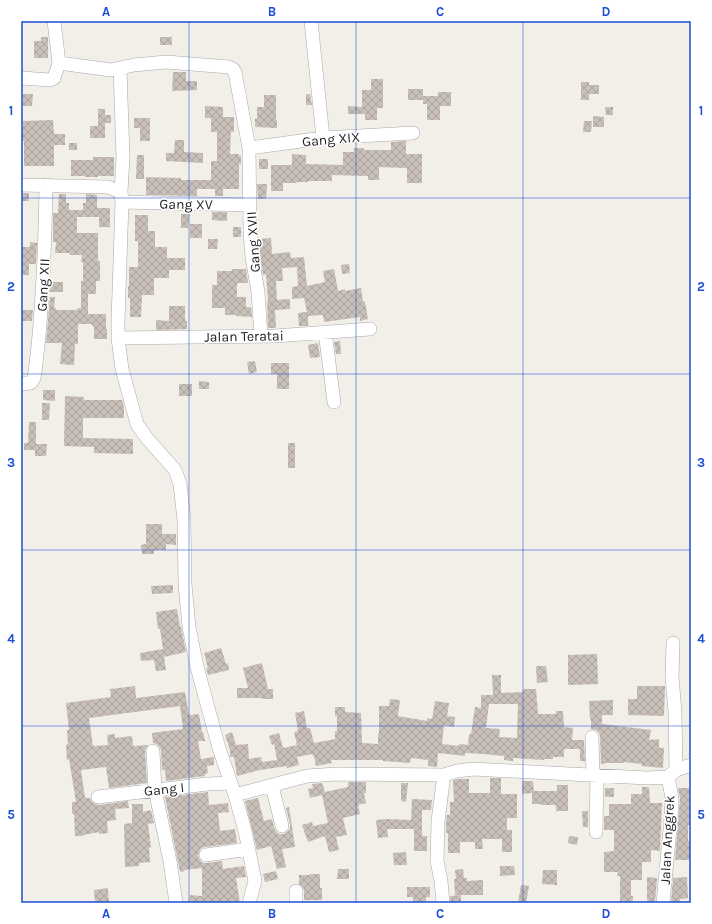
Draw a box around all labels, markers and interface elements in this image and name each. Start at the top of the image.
text: A [102,4,110,19]
text: B [268,4,276,19]
text: C [436,4,444,19]
text: D [602,4,611,19]
text: 1 [9,103,13,118]
text: 1 [699,103,703,118]
street label: Gang XIX [301,128,361,151]
street label: Gang XV [159,196,213,213]
street label: Gang XVII [243,211,264,273]
street label: Gang XII [34,258,53,312]
text: 2 [7,279,15,294]
text: 2 [697,279,705,294]
street label: Jalan Teratai [204,327,284,346]
text: 3 [7,455,15,470]
text: 3 [697,455,705,470]
text: 4 [7,631,15,646]
text: 4 [697,631,705,646]
street label: Gang I [143,779,185,800]
street label: Jalan Anggrek [657,795,678,885]
text: 5 [7,807,15,822]
text: 5 [697,807,705,822]
text: A [102,906,110,921]
text: B [268,906,276,921]
text: C [436,906,444,921]
text: D [602,906,611,921]

